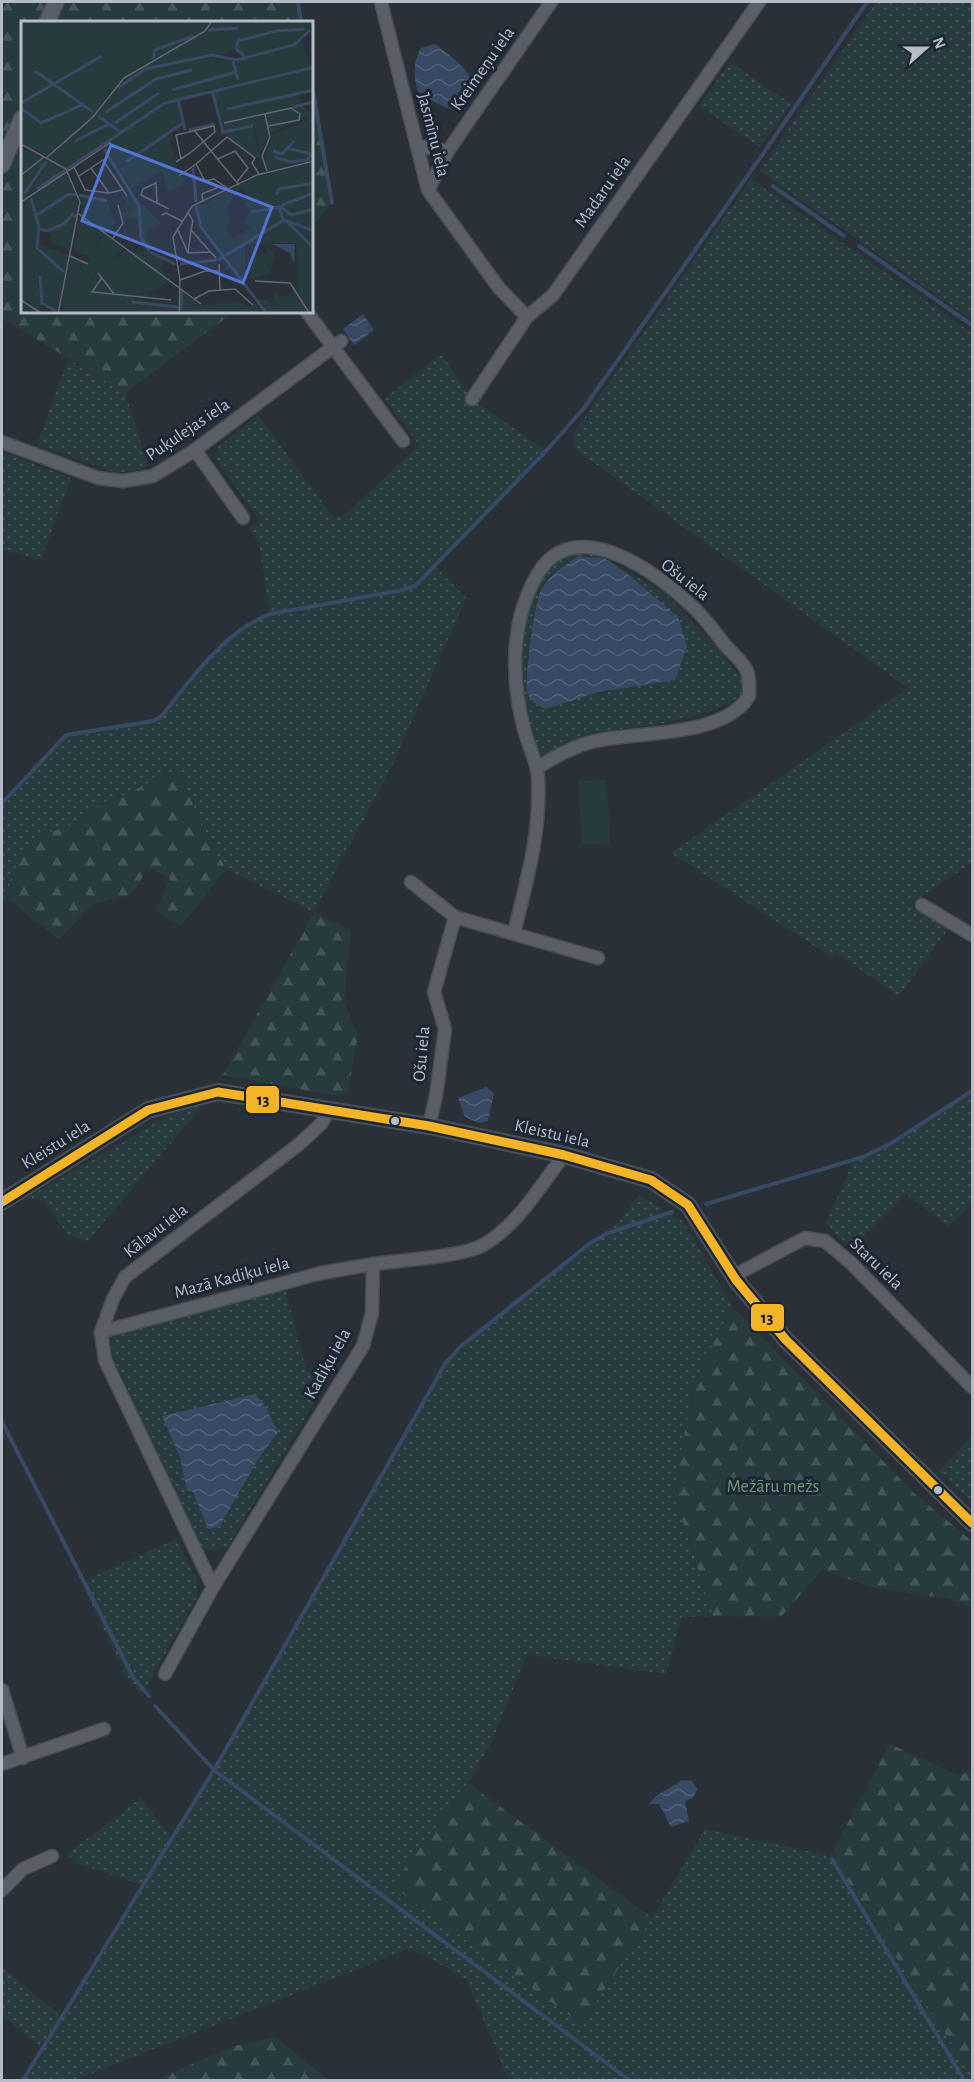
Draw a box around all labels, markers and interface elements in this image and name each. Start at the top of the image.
north arrow [896,18,956,78]
inset map [21,21,314,314]
street label: Kreimeņu iela [448,24,519,115]
text: N [930,35,949,51]
street label: Jasmīnu iela [414,91,452,179]
street label: Madaru iela [572,153,634,231]
street label: Puķulejas iela [143,396,234,465]
street label: Ošu iela [658,556,712,604]
street label: Ošu iela [411,1025,433,1083]
line badge: 13 [245,1085,280,1114]
text: 13 [257,1092,269,1108]
unlabelled marker [389,1115,401,1127]
street label: Kleistu iela [19,1117,93,1173]
street label: Kleistu iela [513,1117,591,1151]
street label: Kālavu iela [121,1201,191,1261]
street label: Staru iela [846,1235,906,1293]
street label: Mazā Kadiķu iela [172,1254,292,1303]
line badge: 13 [750,1303,785,1332]
text: 13 [761,1310,773,1326]
street label: Kadiķu iela [301,1326,356,1403]
park label: Mežāru mežs [727,1478,819,1496]
unlabelled marker [932,1484,944,1496]

